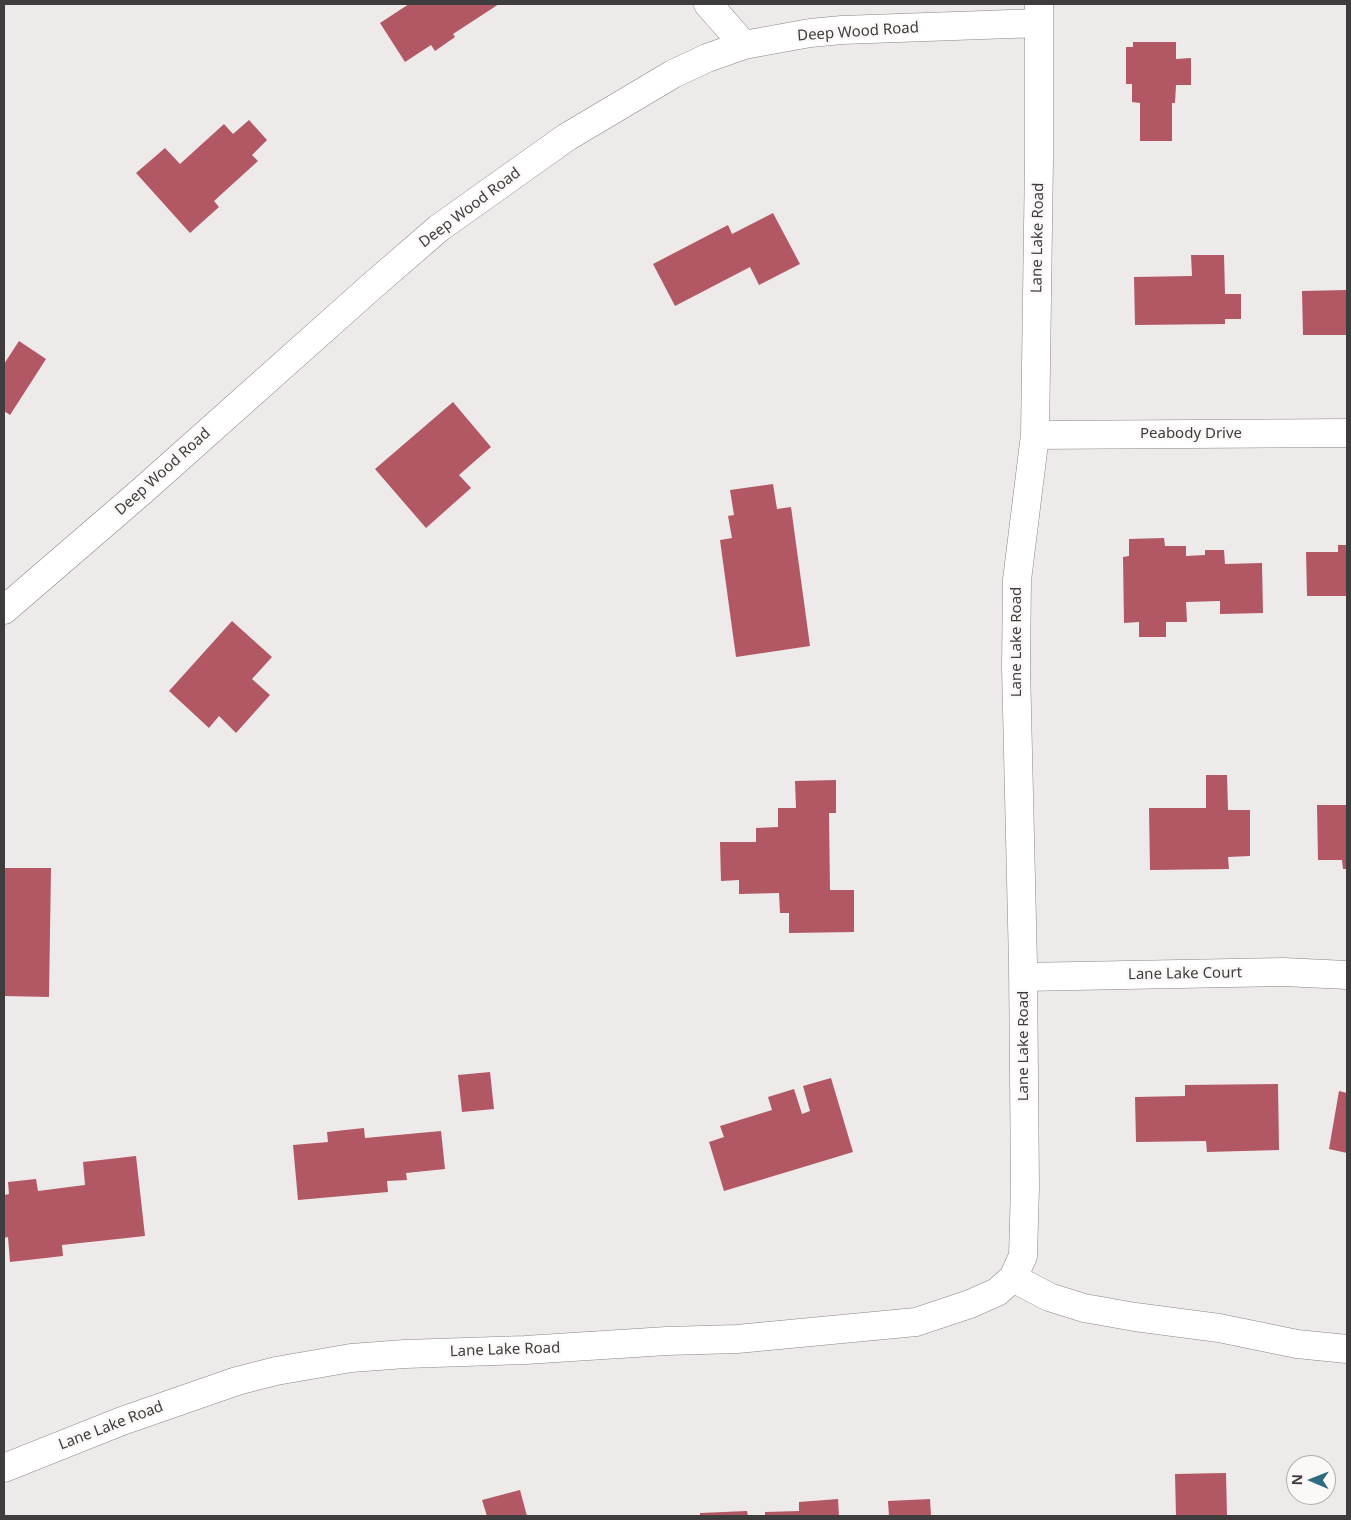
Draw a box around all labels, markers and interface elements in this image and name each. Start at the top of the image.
street label: Deep Wood Road [797,19,919,45]
street label: Deep Wood Road [416,164,524,252]
street label: Lane Lake Road [1028,183,1048,293]
street label: Deep Wood Road [112,425,214,519]
street label: Peabody Drive [1140,425,1242,443]
street label: Lane Lake Road [1008,587,1026,697]
street label: Lane Lake Court [1128,964,1242,984]
street label: Lane Lake Road [1015,991,1033,1101]
street label: Lane Lake Road [449,1339,561,1361]
street label: Lane Lake Road [56,1398,166,1454]
north arrow [1286,1455,1336,1505]
text: N [1287,1474,1306,1486]

